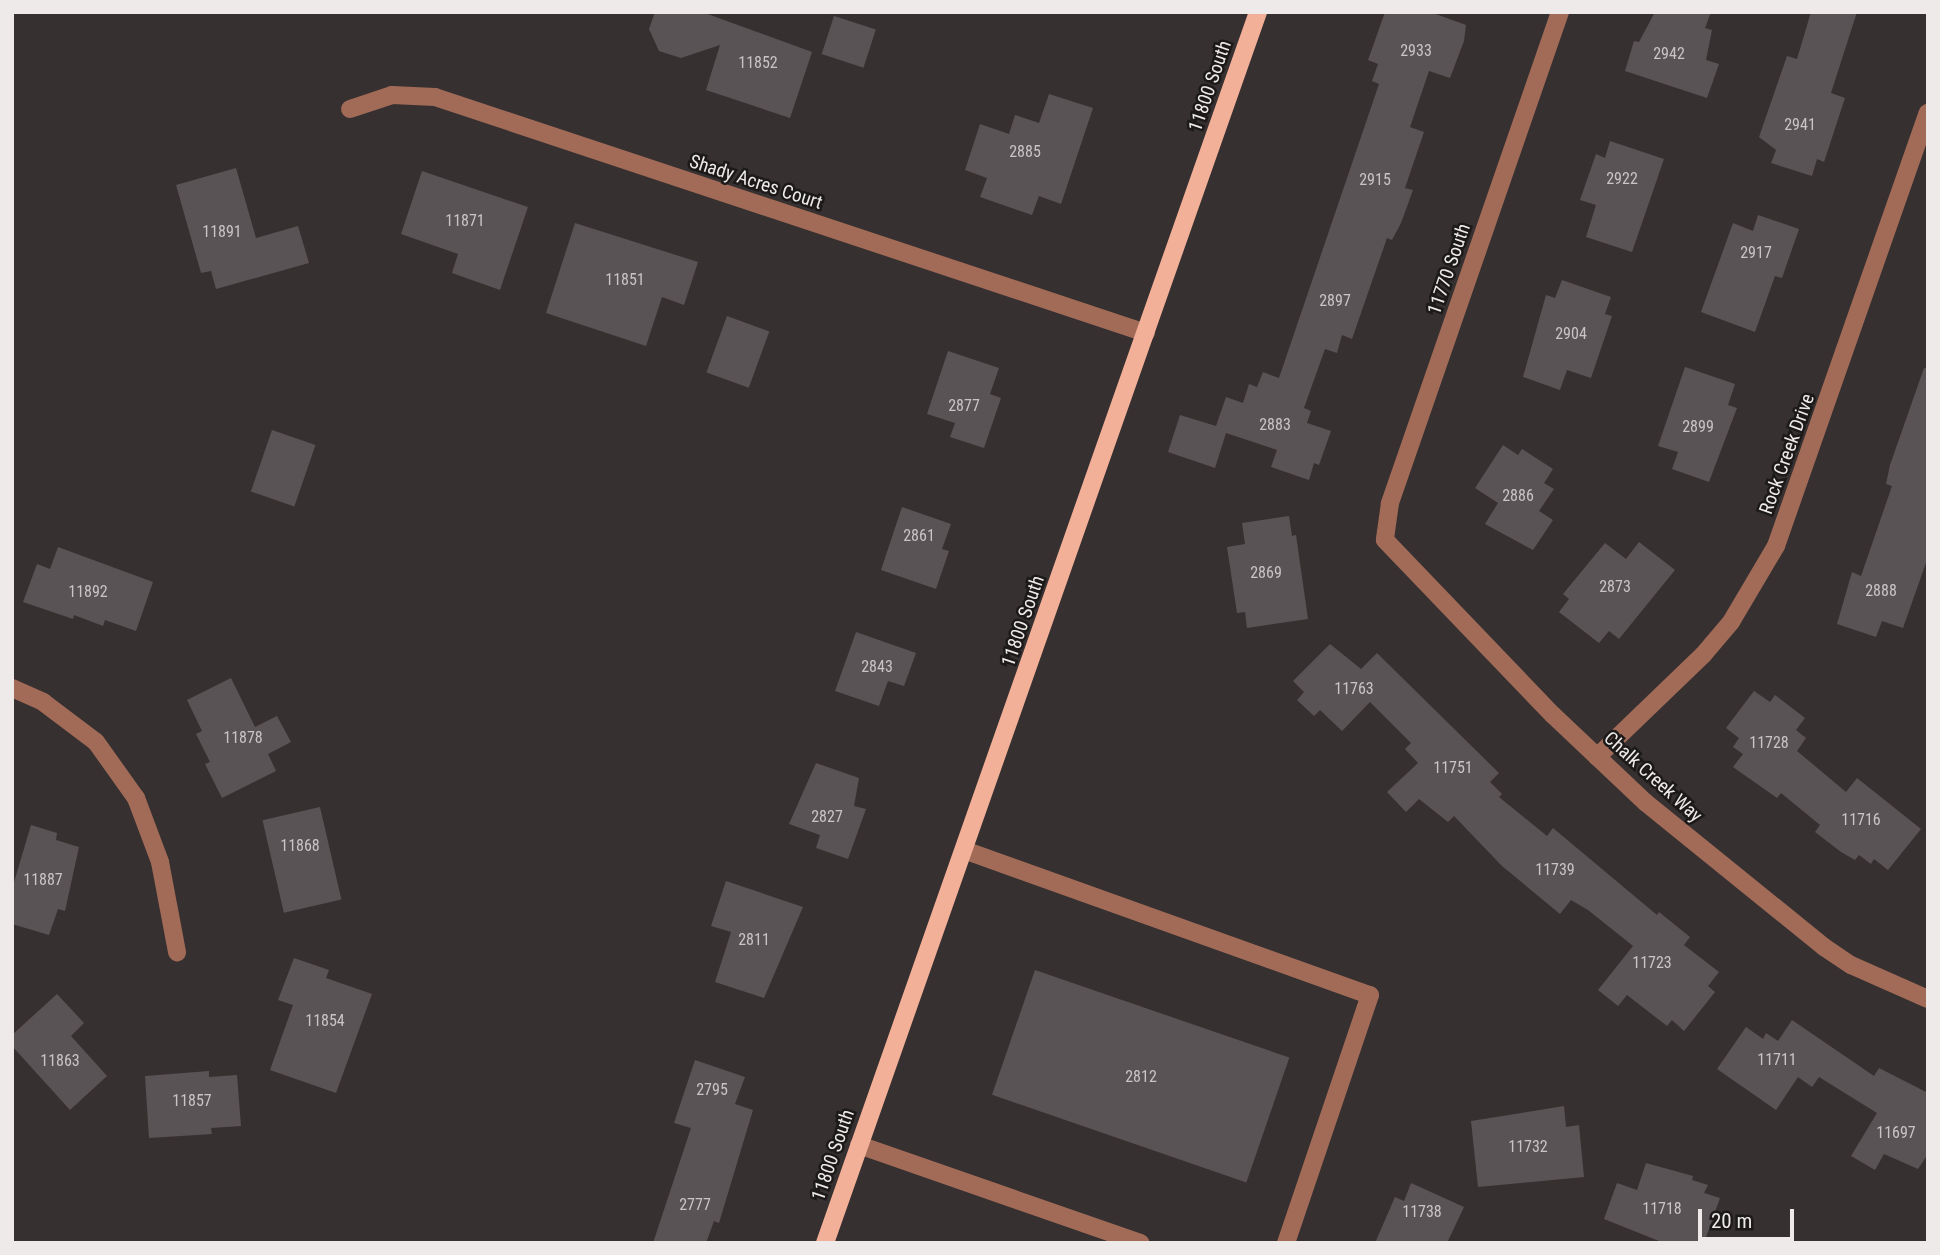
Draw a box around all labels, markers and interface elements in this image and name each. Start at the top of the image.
street label: 11800 South [1184,38,1236,134]
house number: 2933 [1400,41,1432,61]
house number: 2942 [1653,44,1685,64]
house number: 11852 [738,53,778,73]
house number: 2941 [1784,115,1816,135]
house number: 2885 [1009,142,1041,162]
street label: Shady Acres Court [687,150,825,214]
house number: 2922 [1606,169,1638,189]
house number: 2915 [1359,170,1391,190]
house number: 11871 [445,211,485,231]
street label: 11770 South [1423,221,1475,317]
house number: 11891 [202,222,242,242]
house number: 2917 [1740,243,1772,263]
house number: 11851 [605,270,645,290]
house number: 2897 [1319,291,1351,311]
house number: 2904 [1555,324,1587,344]
street label: Rock Creek Drive [1755,391,1819,517]
house number: 2877 [948,396,980,416]
house number: 2883 [1259,415,1291,435]
house number: 2899 [1682,417,1714,437]
house number: 2886 [1502,486,1534,506]
house number: 2861 [903,526,935,546]
house number: 2869 [1250,563,1282,583]
street label: 11800 South [997,573,1049,669]
house number: 2873 [1599,577,1631,597]
house number: 2888 [1865,581,1897,601]
house number: 11892 [68,582,108,602]
house number: 2843 [861,657,893,677]
house number: 11763 [1334,679,1374,699]
street label: Chalk Creek Way [1599,727,1707,827]
house number: 11878 [223,728,263,748]
house number: 11728 [1749,733,1789,753]
house number: 11751 [1433,758,1473,778]
house number: 2827 [811,807,843,827]
house number: 11716 [1841,810,1881,830]
house number: 11868 [280,836,320,856]
house number: 11739 [1535,860,1575,880]
house number: 11887 [23,870,63,890]
house number: 2811 [738,930,770,950]
house number: 11723 [1632,953,1672,973]
house number: 11854 [305,1011,345,1031]
house number: 11711 [1757,1050,1797,1070]
house number: 11863 [40,1051,80,1071]
house number: 2812 [1125,1067,1157,1087]
house number: 2795 [696,1080,728,1100]
house number: 11857 [172,1091,212,1111]
street label: 11800 South [807,1107,859,1203]
house number: 11697 [1876,1123,1916,1143]
house number: 11732 [1508,1137,1548,1157]
house number: 2777 [679,1195,711,1215]
scale bar [1702,1196,1798,1240]
house number: 11718 [1642,1199,1682,1219]
house number: 11738 [1402,1202,1442,1222]
text: 20 m [1711,1209,1752,1233]

